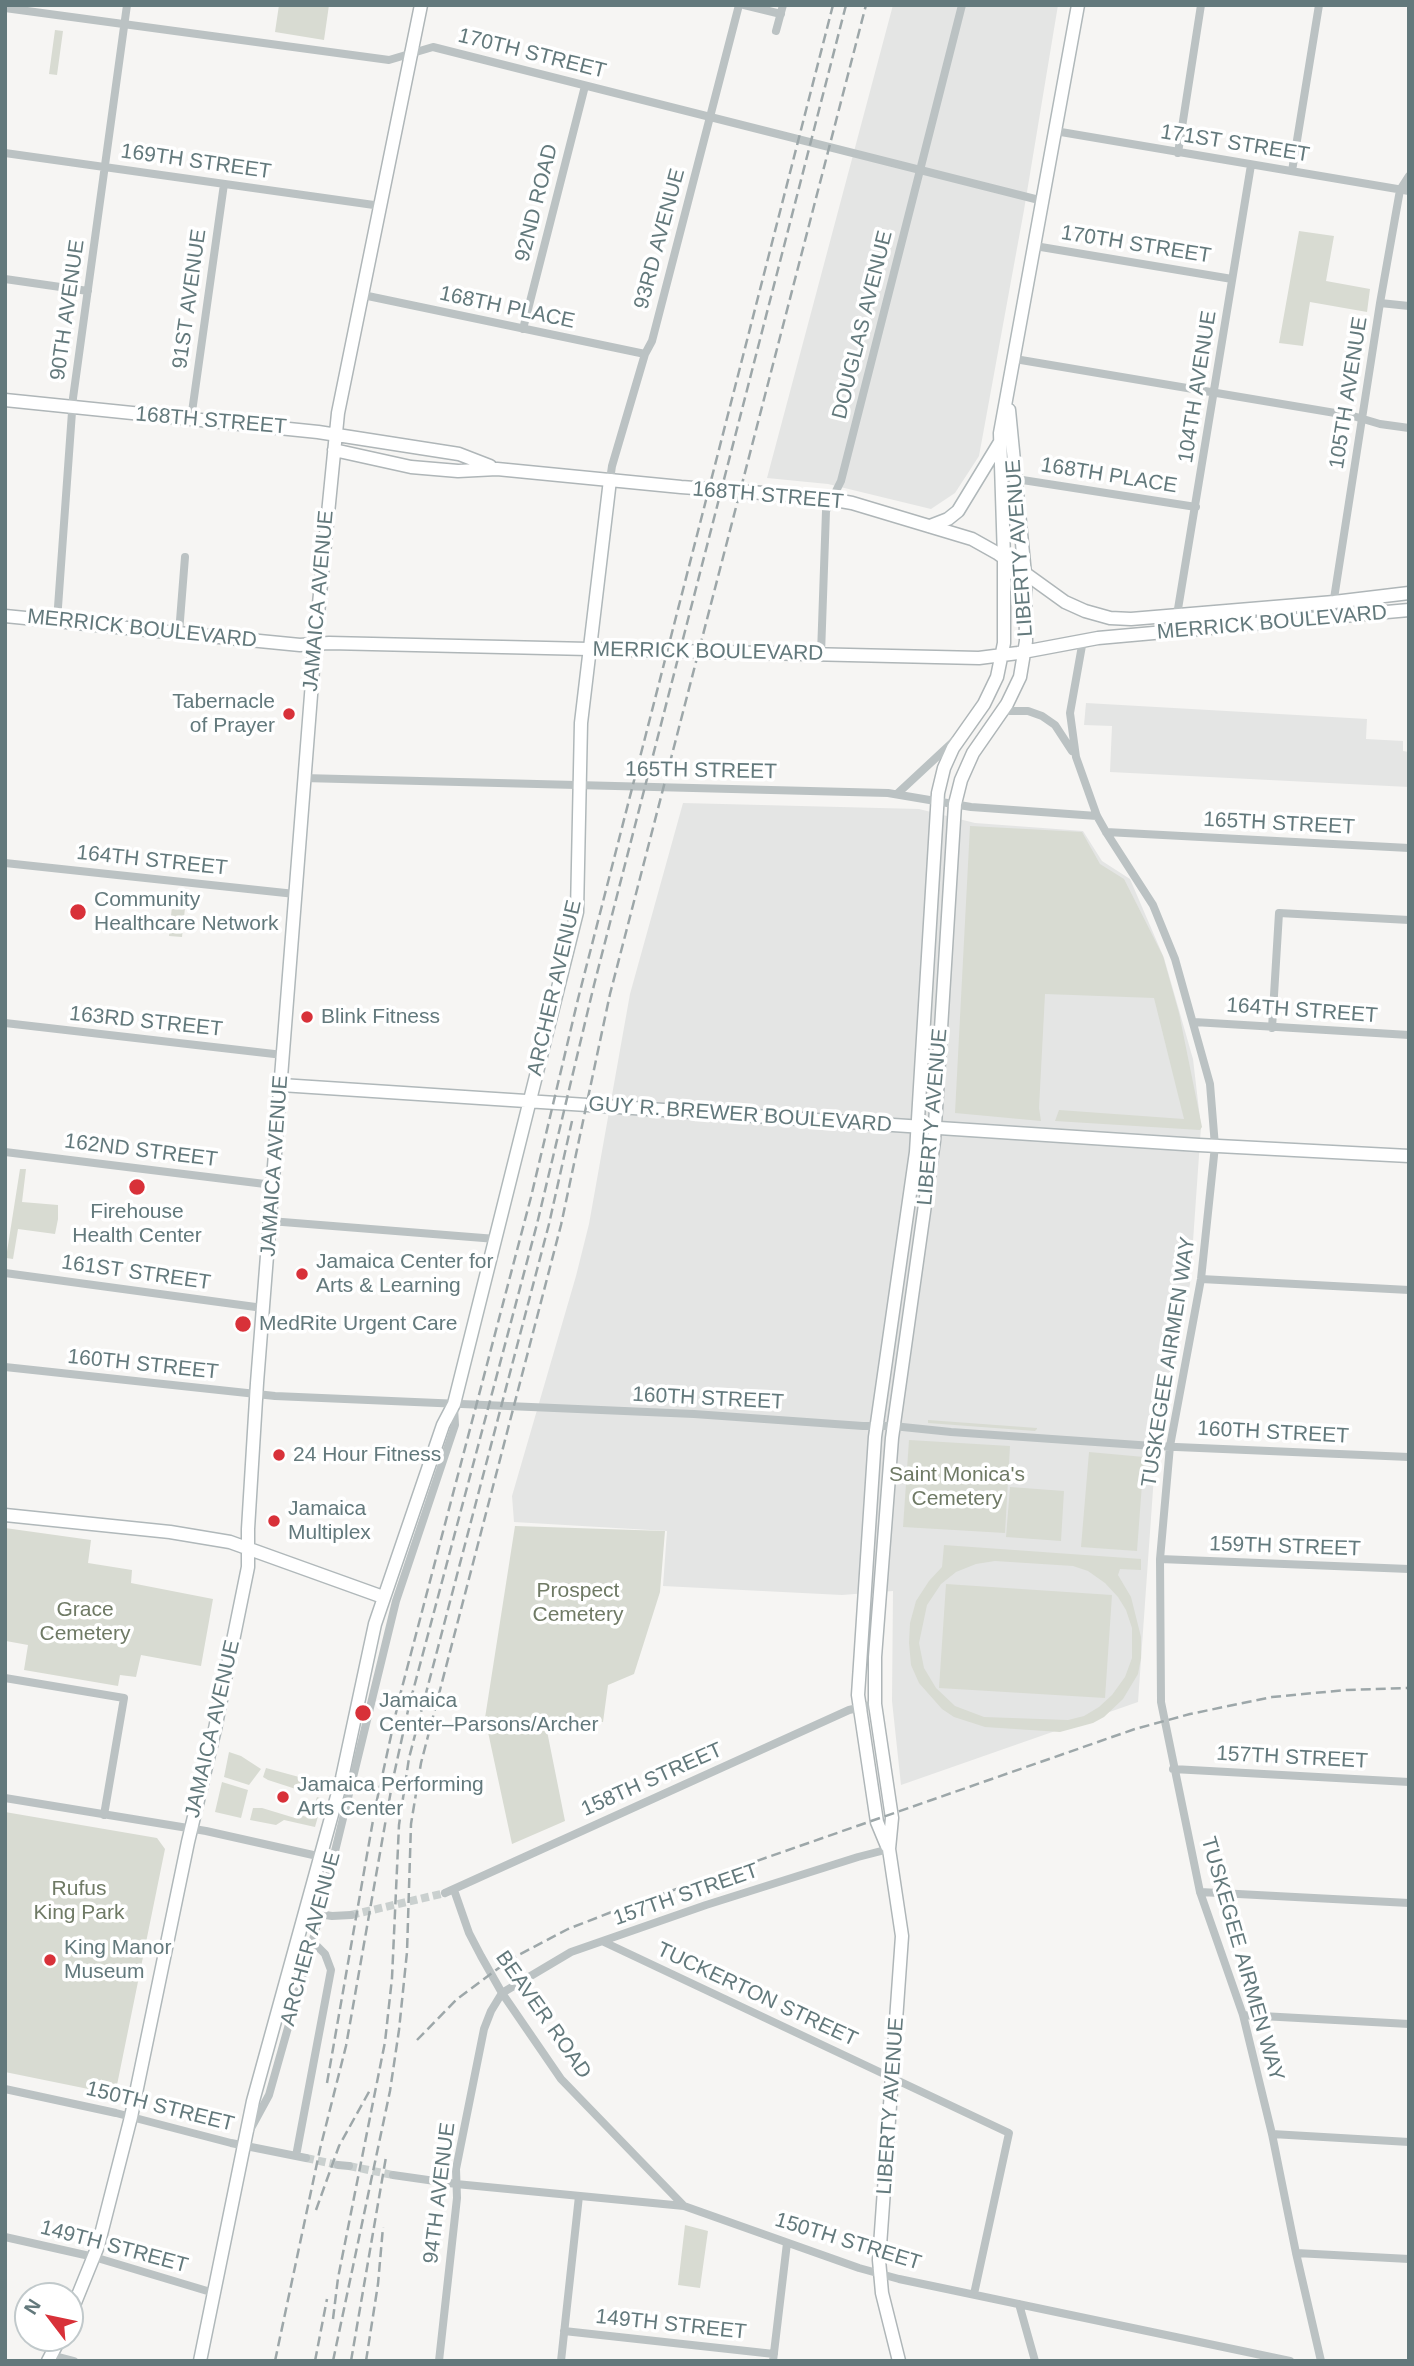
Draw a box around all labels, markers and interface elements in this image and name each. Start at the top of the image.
street label: 170TH STREET [455,23,609,85]
street label: 171ST STREET [1159,120,1311,168]
street label: 169TH STREET [119,139,273,185]
street label: 92ND ROAD [510,142,564,264]
street label: 93RD AVENUE [629,166,691,312]
street label: 170TH STREET [1059,221,1213,269]
street label: 91ST AVENUE [168,228,212,370]
street label: DOUGLAS AVENUE [827,228,899,422]
street label: 90TH AVENUE [46,238,90,382]
street label: 168TH PLACE [437,281,577,335]
street label: 104TH AVENUE [1174,309,1222,465]
street label: 105TH AVENUE [1325,315,1373,471]
street label: 168TH STREET [134,402,288,440]
street label: 168TH PLACE [1039,453,1179,499]
street label: LIBERTY AVENUE [1001,458,1039,638]
street label: 168TH STREET [691,477,845,515]
street label: JAMAICA AVENUE [299,509,339,693]
street label: MERRICK BOULEVARD [1156,600,1388,646]
street label: MERRICK BOULEVARD [26,604,258,654]
street label: MERRICK BOULEVARD [592,637,824,667]
place label: Tabernacle of Prayer [172,689,275,739]
marker: Tabernacle of Prayer [281,706,297,722]
street label: 165TH STREET [625,757,777,785]
street label: 165TH STREET [1203,807,1355,841]
street label: 164TH STREET [75,841,229,881]
place label: Community Healthcare Network [94,887,278,937]
street label: ARCHER AVENUE [523,898,587,1078]
marker: Community Healthcare Network [68,902,88,922]
street label: 164TH STREET [1225,993,1379,1029]
street label: 163RD STREET [68,1001,224,1043]
place label: Blink Fitness [321,1004,440,1030]
marker: Blink Fitness [299,1009,315,1025]
street label: LIBERTY AVENUE [913,1027,953,1207]
street label: JAMAICA AVENUE [256,1075,294,1257]
street label: GUY R. BREWER BOULEVARD [587,1092,893,1138]
street label: 162ND STREET [63,1129,219,1173]
marker: Firehouse Health Center [127,1177,147,1197]
place label: Firehouse Health Center [72,1199,202,1249]
street label: TUSKEGEE AIRMEN WAY [1137,1235,1201,1489]
place label: Jamaica Center for Arts & Learning [316,1249,493,1299]
street label: 161ST STREET [60,1250,212,1296]
marker: Jamaica Center for Arts & Learning [294,1266,310,1282]
place label: MedRite Urgent Care [259,1311,457,1337]
marker: MedRite Urgent Care [233,1314,253,1334]
street label: 160TH STREET [66,1345,220,1385]
street label: 160TH STREET [632,1382,784,1416]
street label: 160TH STREET [1197,1416,1349,1450]
place label: 24 Hour Fitness [293,1442,441,1468]
marker: 24 Hour Fitness [271,1447,287,1463]
park label: Saint Monica's Cemetery [889,1462,1025,1512]
place label: Jamaica Multiplex [288,1496,371,1546]
marker: Jamaica Multiplex [266,1513,282,1529]
street label: 159TH STREET [1209,1532,1361,1562]
park label: Prospect Cemetery [532,1578,624,1628]
park label: Grace Cemetery [39,1597,131,1647]
street label: JAMAICA AVENUE [180,1638,246,1820]
place label: Jamaica Center–Parsons/Archer [379,1688,598,1738]
marker: Jamaica Center–Parsons/Archer [353,1703,373,1723]
street label: 158TH STREET [578,1738,726,1822]
street label: 157TH STREET [1216,1741,1368,1775]
place label: Jamaica Performing Arts Center [297,1772,484,1822]
marker: Jamaica Performing Arts Center [275,1789,291,1805]
street label: TUSKEGEE AIRMEN WAY [1195,1834,1289,2084]
street label: ARCHER AVENUE [276,1849,346,2029]
street label: 157TH STREET [610,1858,762,1932]
park label: Rufus King Park [33,1876,125,1926]
place label: King Manor Museum [64,1935,171,1985]
street label: TUCKERTON STREET [653,1937,861,2053]
street label: BEAVER ROAD [490,1946,596,2084]
marker: King Manor Museum [42,1952,58,1968]
street label: LIBERTY AVENUE [872,2016,910,2196]
street label: 150TH STREET [83,2076,237,2138]
street label: 94TH AVENUE [419,2121,461,2265]
street label: 150TH STREET [772,2208,924,2276]
street label: 149TH STREET [37,2215,191,2279]
north arrow [14,2282,84,2352]
text: N [20,2295,45,2318]
street label: 149TH STREET [594,2305,748,2345]

